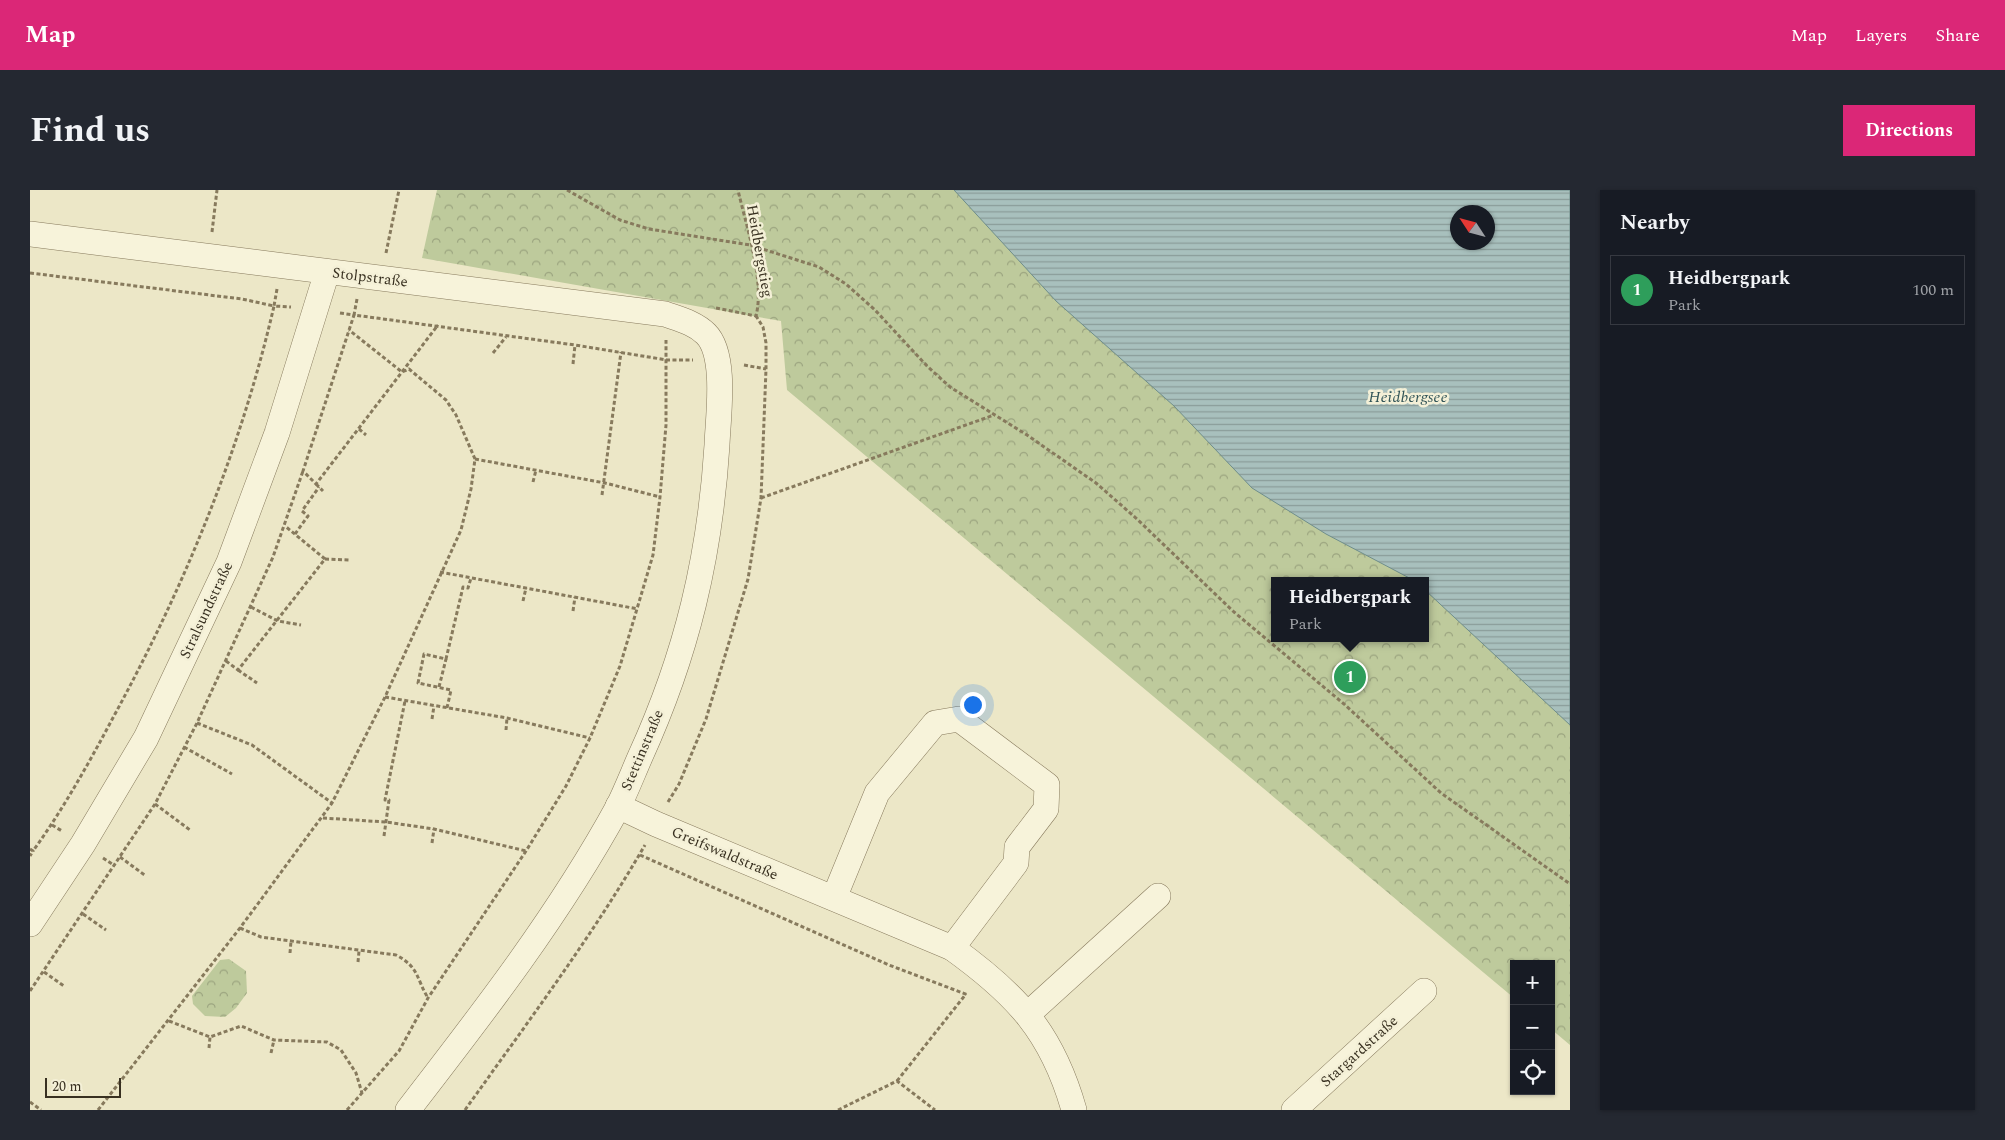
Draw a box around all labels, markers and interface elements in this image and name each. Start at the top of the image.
text: Map [25,17,75,53]
text: Map [1791,22,1827,49]
text: Layers [1855,22,1907,49]
text: Share [1935,22,1980,49]
text: Find us [30,104,150,157]
button: Directions [1843,105,1975,156]
street label: Heidbergstieg [740,203,779,299]
north arrow [1450,205,1495,250]
text: Nearby [1620,207,1690,239]
street label: Stolpstraße [331,261,409,294]
text: Heidbergpark [1668,264,1790,293]
text: 1 [1633,278,1641,302]
text: 100 m [1912,278,1954,302]
text: Park [1668,293,1701,317]
water label: Heidbergsee [1368,385,1448,409]
street label: Stralsundstraße [174,558,239,663]
popup [1271,577,1429,642]
text: Heidbergpark [1289,583,1411,612]
text: Park [1289,612,1322,636]
pin: 1 [1334,658,1366,696]
your location [960,692,986,718]
street label: Stettinstraße [615,706,670,794]
street label: Greifswaldstraße [668,821,782,886]
map controls [1510,960,1555,1095]
button: + [1510,960,1555,1005]
button: − [1510,1005,1555,1050]
street label: Stargardstraße [1315,1010,1403,1093]
button: locate [1510,1050,1555,1095]
scale bar [45,1075,121,1098]
text: 20 m [52,1076,82,1097]

